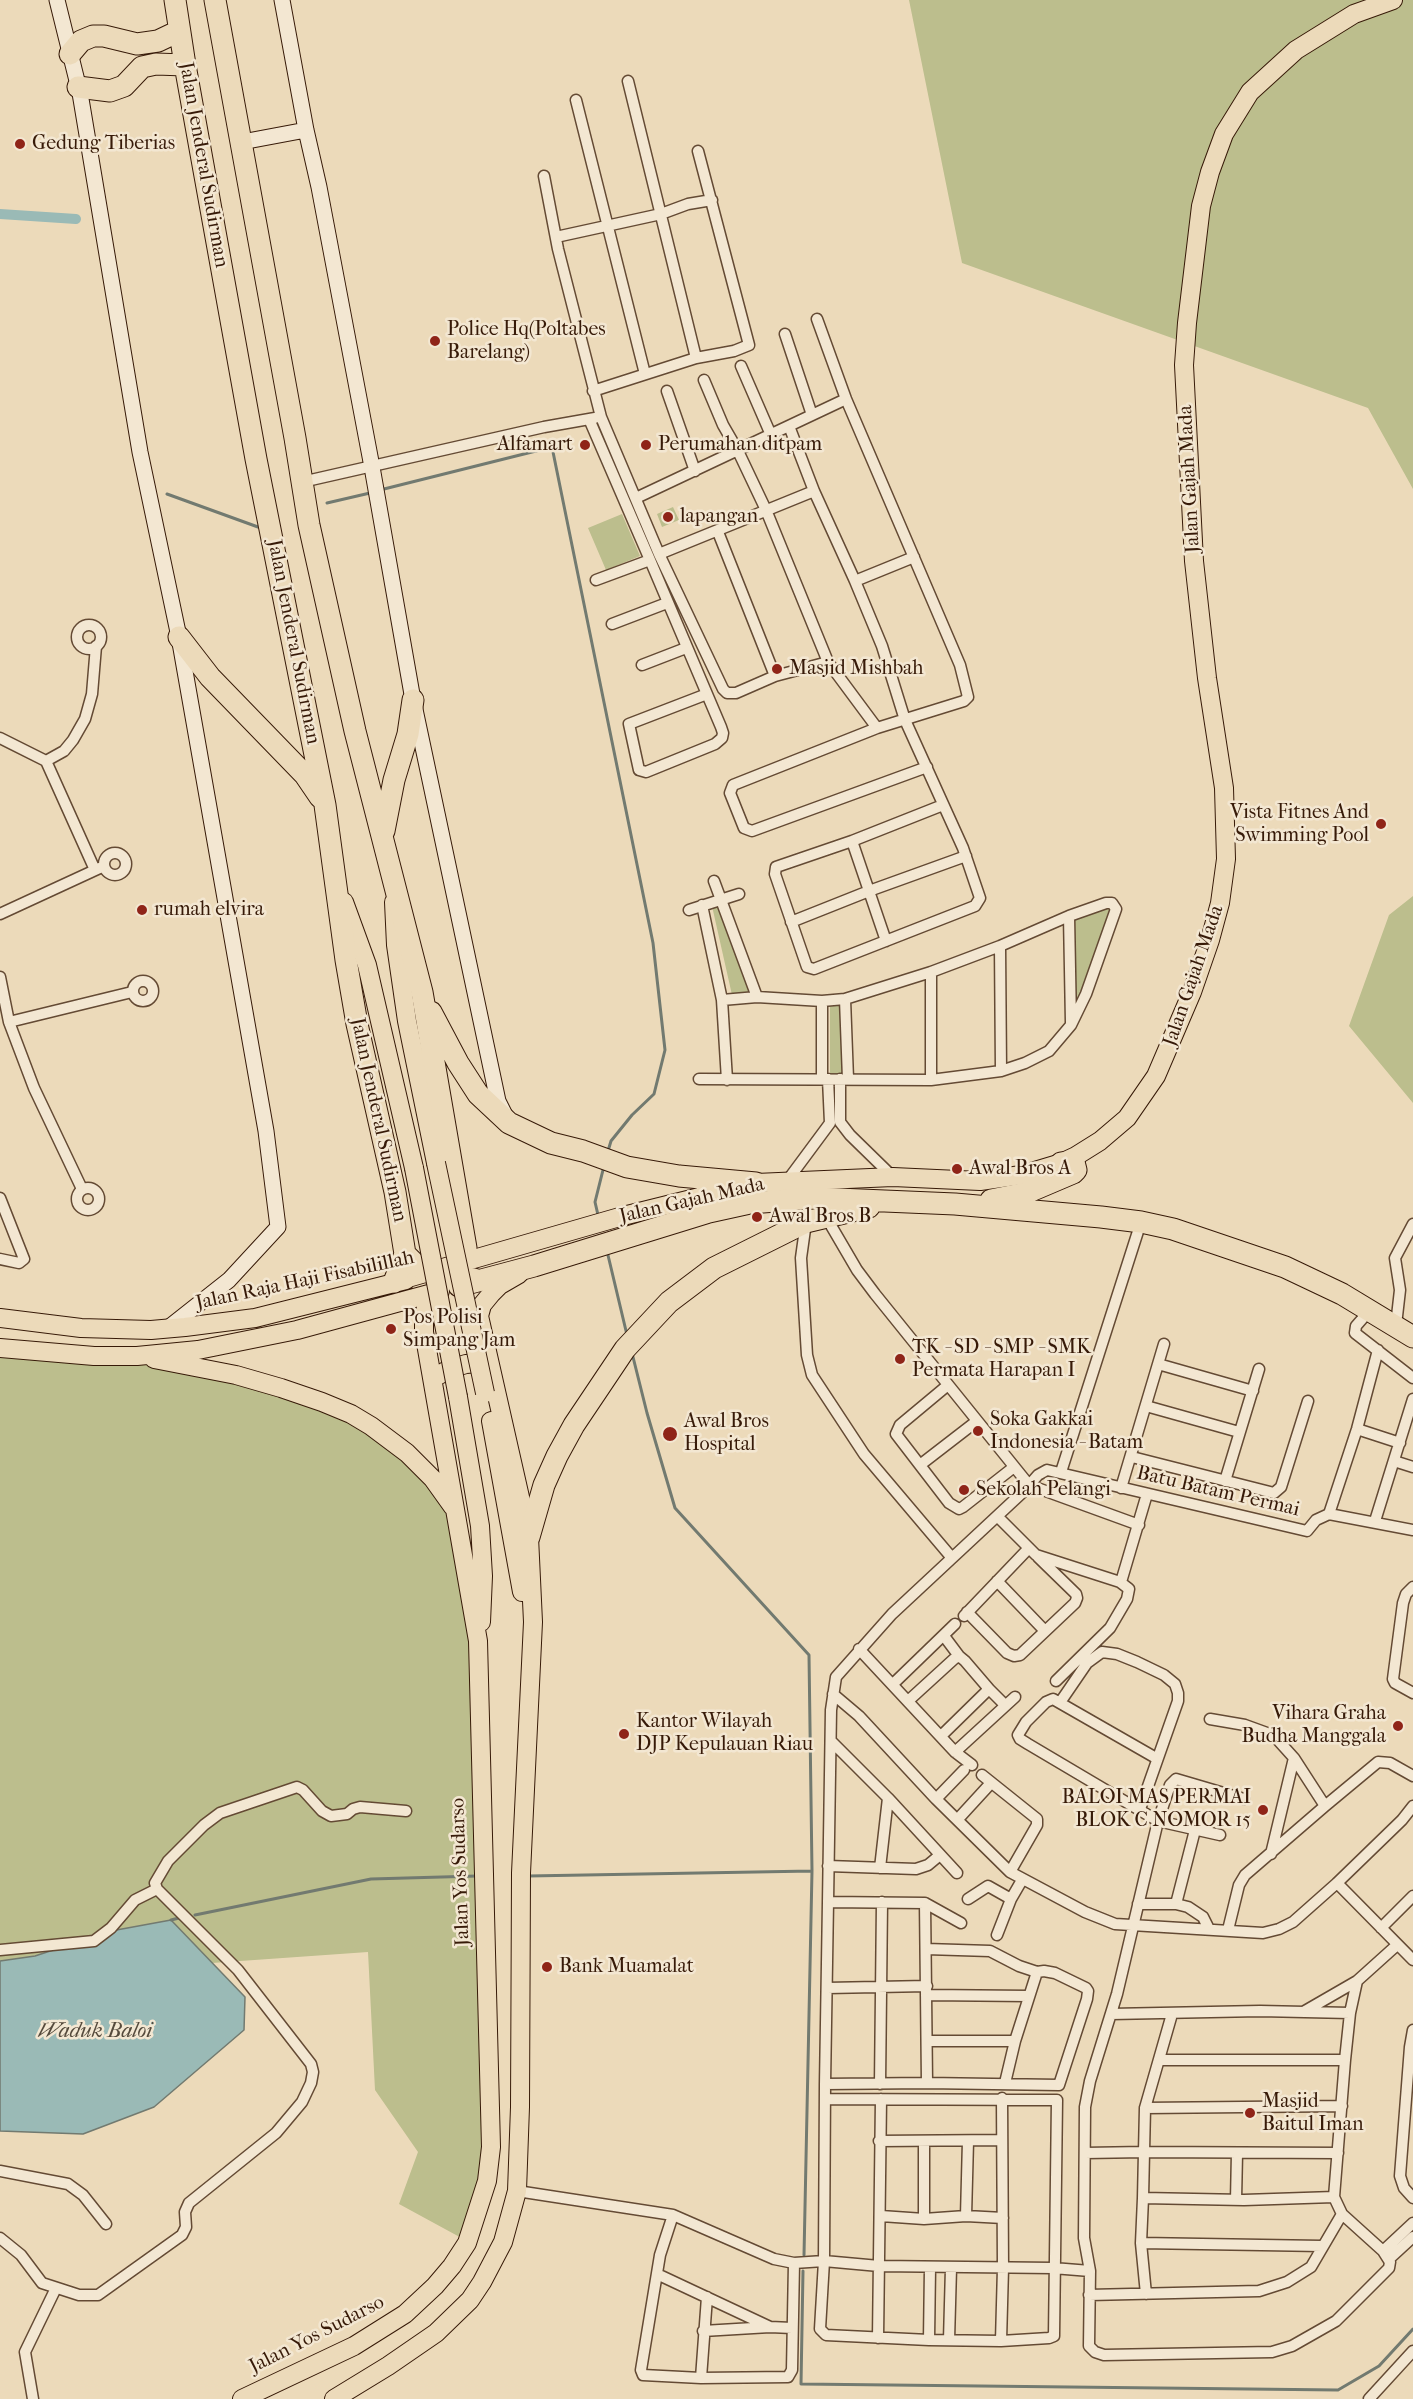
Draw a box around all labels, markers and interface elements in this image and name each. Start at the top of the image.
street label: Jalan Jenderal Sudirman [173,60,233,270]
place label: Gedung Tiberias [32,132,175,156]
marker: Gedung Tiberias [13,137,27,151]
place label: Police Hq(Poltabes Barelang) [447,318,606,365]
marker: Police Hq(Poltabes Barelang) [428,334,442,348]
street label: Jalan Gajah Mada [1174,404,1206,554]
place label: Alfamart [497,433,573,457]
place label: Perumahan ditpam [658,433,822,457]
marker: Alfamart [578,438,592,452]
marker: Perumahan ditpam [639,438,653,452]
place label: lapangan [680,505,758,529]
marker: lapangan [661,510,675,524]
street label: Jalan Jenderal Sudirman [261,538,325,746]
place label: Masjid Mishbah [789,657,924,681]
marker: Masjid Mishbah [770,662,784,676]
place label: Vista Fitnes And Swimming Pool [1230,801,1369,848]
marker: Vista Fitnes And Swimming Pool [1374,817,1388,831]
place label: rumah elvira [154,898,264,922]
street label: Jalan Gajah Mada [1159,902,1229,1050]
marker: rumah elvira [135,903,149,917]
street label: Jalan Jenderal Sudirman [345,1016,411,1224]
place label: Awal Bros A [969,1157,1071,1181]
marker: Awal Bros A [950,1162,964,1176]
street label: Jalan Gajah Mada [617,1173,767,1229]
place label: Awal Bros B [769,1205,871,1229]
marker: Awal Bros B [750,1210,764,1224]
street label: Jalan Raja Haji Fisabilillah [194,1246,416,1316]
place label: Pos Polisi Simpang Jam [403,1306,515,1353]
marker: Pos Polisi Simpang Jam [384,1322,398,1336]
place label: TK - SD - SMP - SMK Permata Harapan I [912,1336,1091,1383]
marker: TK - SD - SMP - SMK Permata Harapan I [893,1352,907,1366]
place label: Soka Gakkai Indonesia - Batam [990,1408,1143,1455]
place label: Awal Bros Hospital [684,1410,769,1457]
marker: Soka Gakkai Indonesia - Batam [971,1424,985,1438]
marker: Awal Bros Hospital [661,1425,679,1443]
street label: Batu Batam Permai [1134,1462,1302,1522]
place label: Sekolah Pelangi [976,1478,1111,1502]
marker: Sekolah Pelangi [957,1483,971,1497]
place label: Vihara Graha Budha Manggala [1242,1702,1386,1749]
place label: Kantor Wilayah DJP Kepulauan Riau [636,1710,813,1757]
marker: Vihara Graha Budha Manggala [1391,1719,1405,1733]
marker: Kantor Wilayah DJP Kepulauan Riau [617,1727,631,1741]
place label: BALOI MAS PERMAI BLOK C NOMOR 15 [1062,1786,1251,1833]
street label: Jalan Yos Sudarso [446,1797,476,1947]
marker: BALOI MAS PERMAI BLOK C NOMOR 15 [1256,1803,1270,1817]
place label: Bank Muamalat [559,1955,694,1979]
marker: Bank Muamalat [540,1960,554,1974]
water label: Waduk Baloi [38,2019,152,2045]
place label: Masjid Baitul Iman [1262,2090,1364,2137]
marker: Masjid Baitul Iman [1243,2106,1257,2120]
street label: Jalan Yos Sudarso [245,2291,389,2379]

